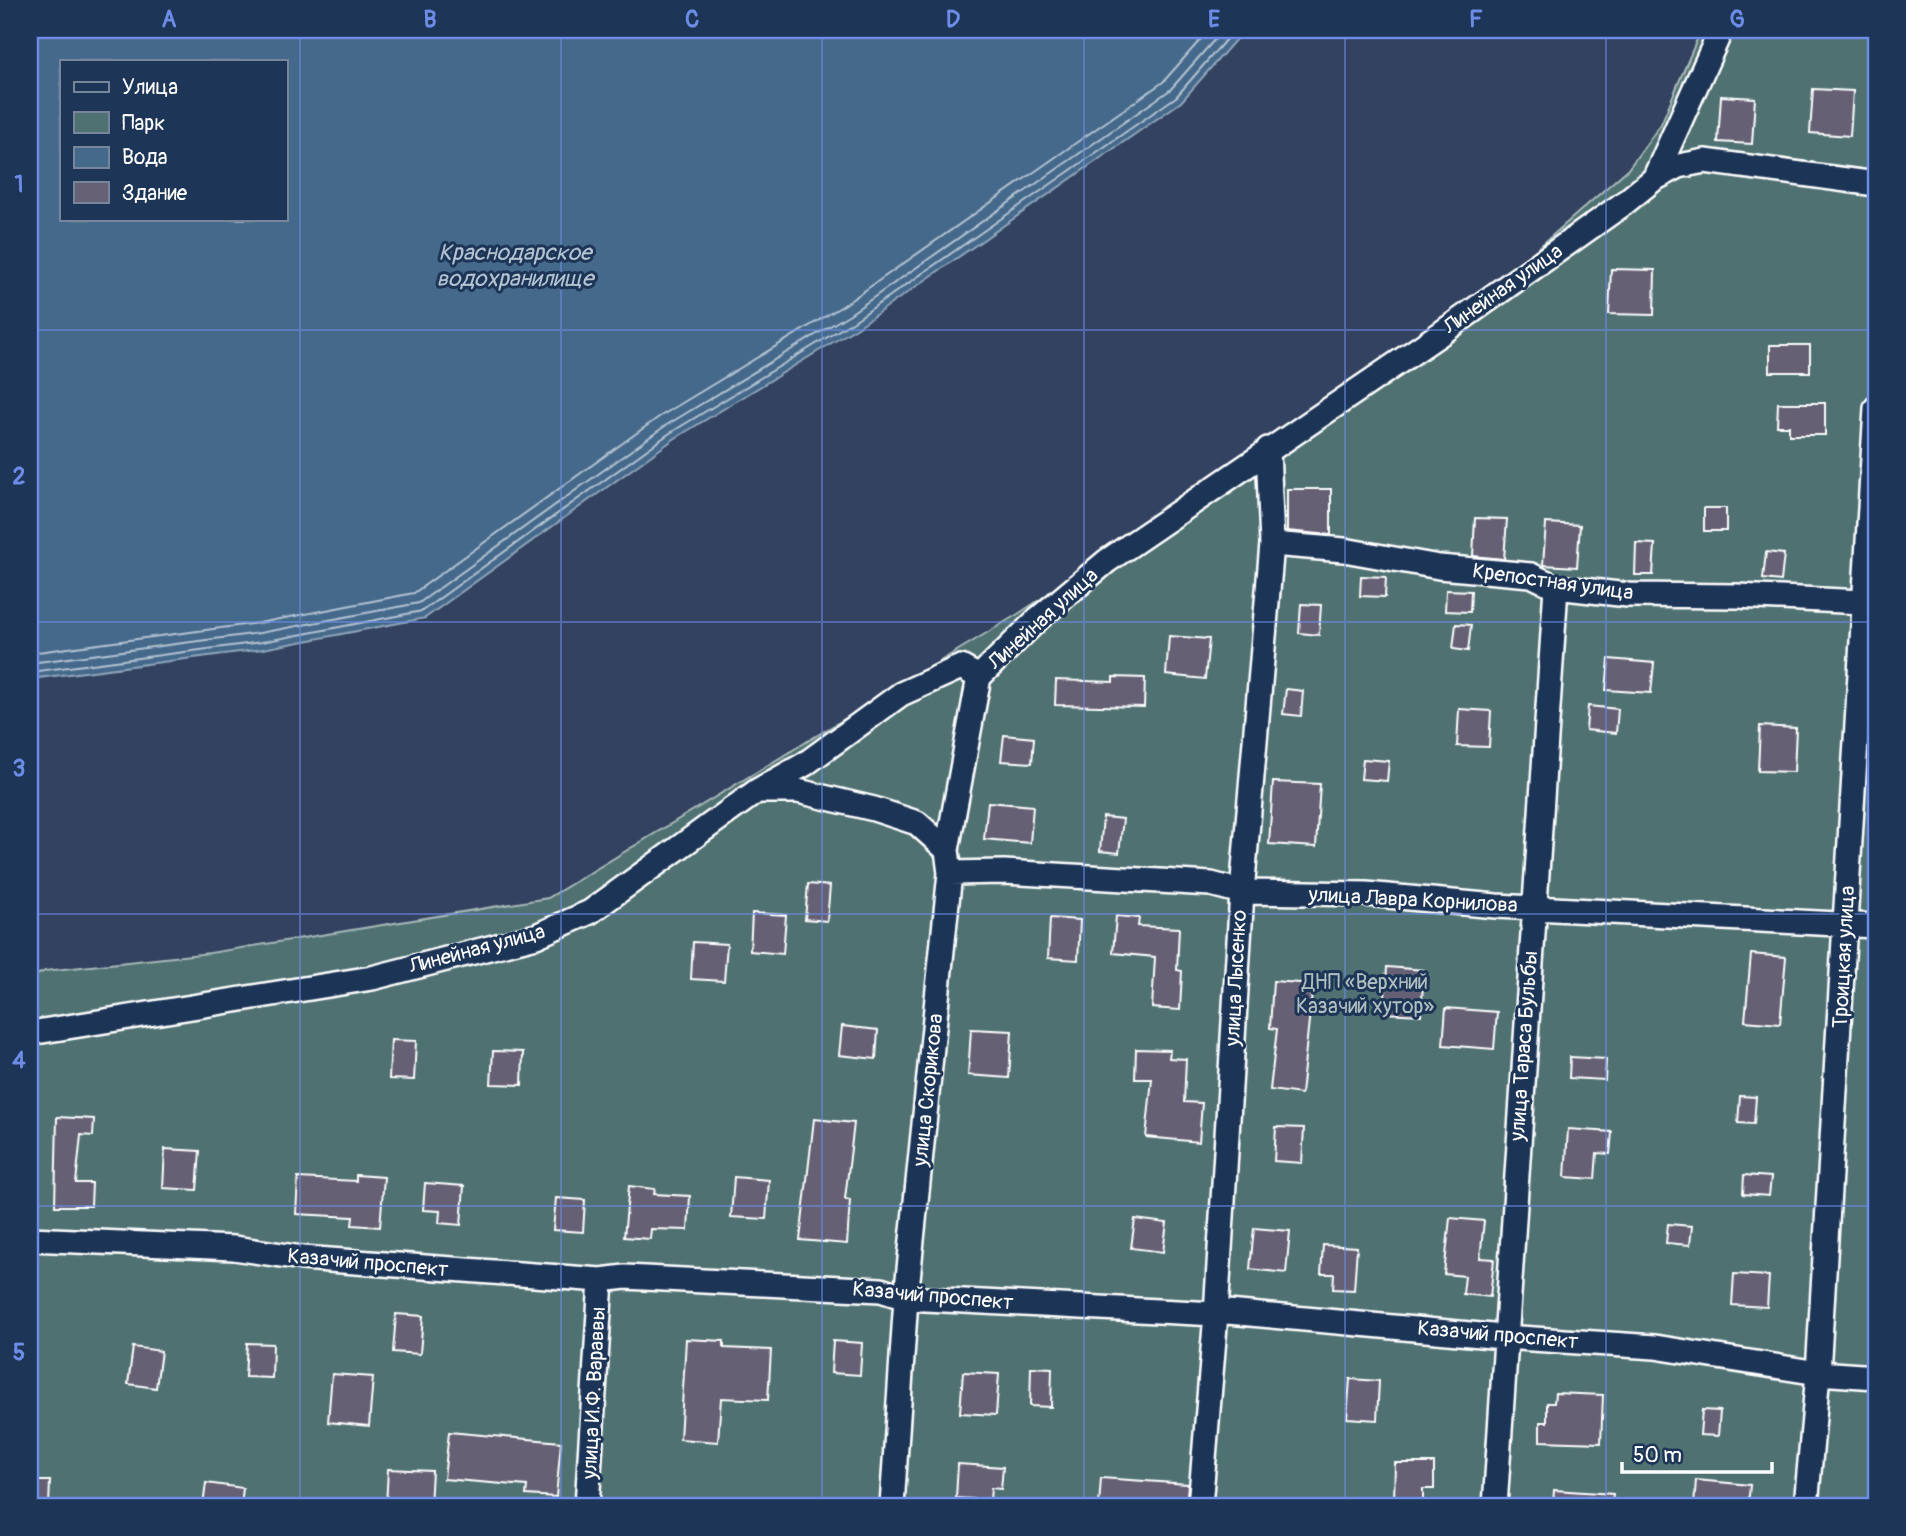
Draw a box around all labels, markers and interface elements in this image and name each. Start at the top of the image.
text: A [162,5,177,34]
text: B [423,5,437,34]
text: C [685,5,699,34]
text: D [946,5,960,34]
text: E [1208,5,1220,34]
text: F [1469,5,1483,34]
text: G [1729,5,1745,34]
legend [60,60,287,220]
text: Улица [122,74,178,101]
text: Парк [122,110,165,137]
text: Вода [122,144,168,171]
text: 1 [15,170,24,199]
text: Здание [122,180,188,207]
water label: Краснодарское водохранилище [437,238,596,293]
street label: Линейная улица [1437,238,1568,341]
text: 2 [13,462,26,491]
street label: Крепостная улица [1471,557,1635,607]
street label: Линейная улица [981,562,1104,676]
text: 3 [13,754,25,783]
street label: улица Лавра Корнилова [1307,881,1518,919]
street label: Троицкая улица [1827,885,1861,1029]
street label: улица Лысенко [1219,909,1253,1048]
street label: Линейная улица [405,918,548,980]
street label: улица Тараса Бульбы [1504,950,1544,1143]
park label: ДНП «Верхний Казачий хутор» [1296,969,1434,1020]
street label: улица Скорикова [906,1012,949,1169]
text: 4 [12,1046,26,1075]
street label: Казачий проспект [286,1243,450,1284]
street label: Казачий проспект [851,1276,1015,1317]
street label: улица И.Ф. Вараввы [576,1306,612,1481]
street label: Казачий проспект [1416,1315,1580,1356]
text: 5 [13,1338,25,1367]
scale bar [1622,1431,1773,1475]
text: 50 m [1633,1442,1682,1469]

